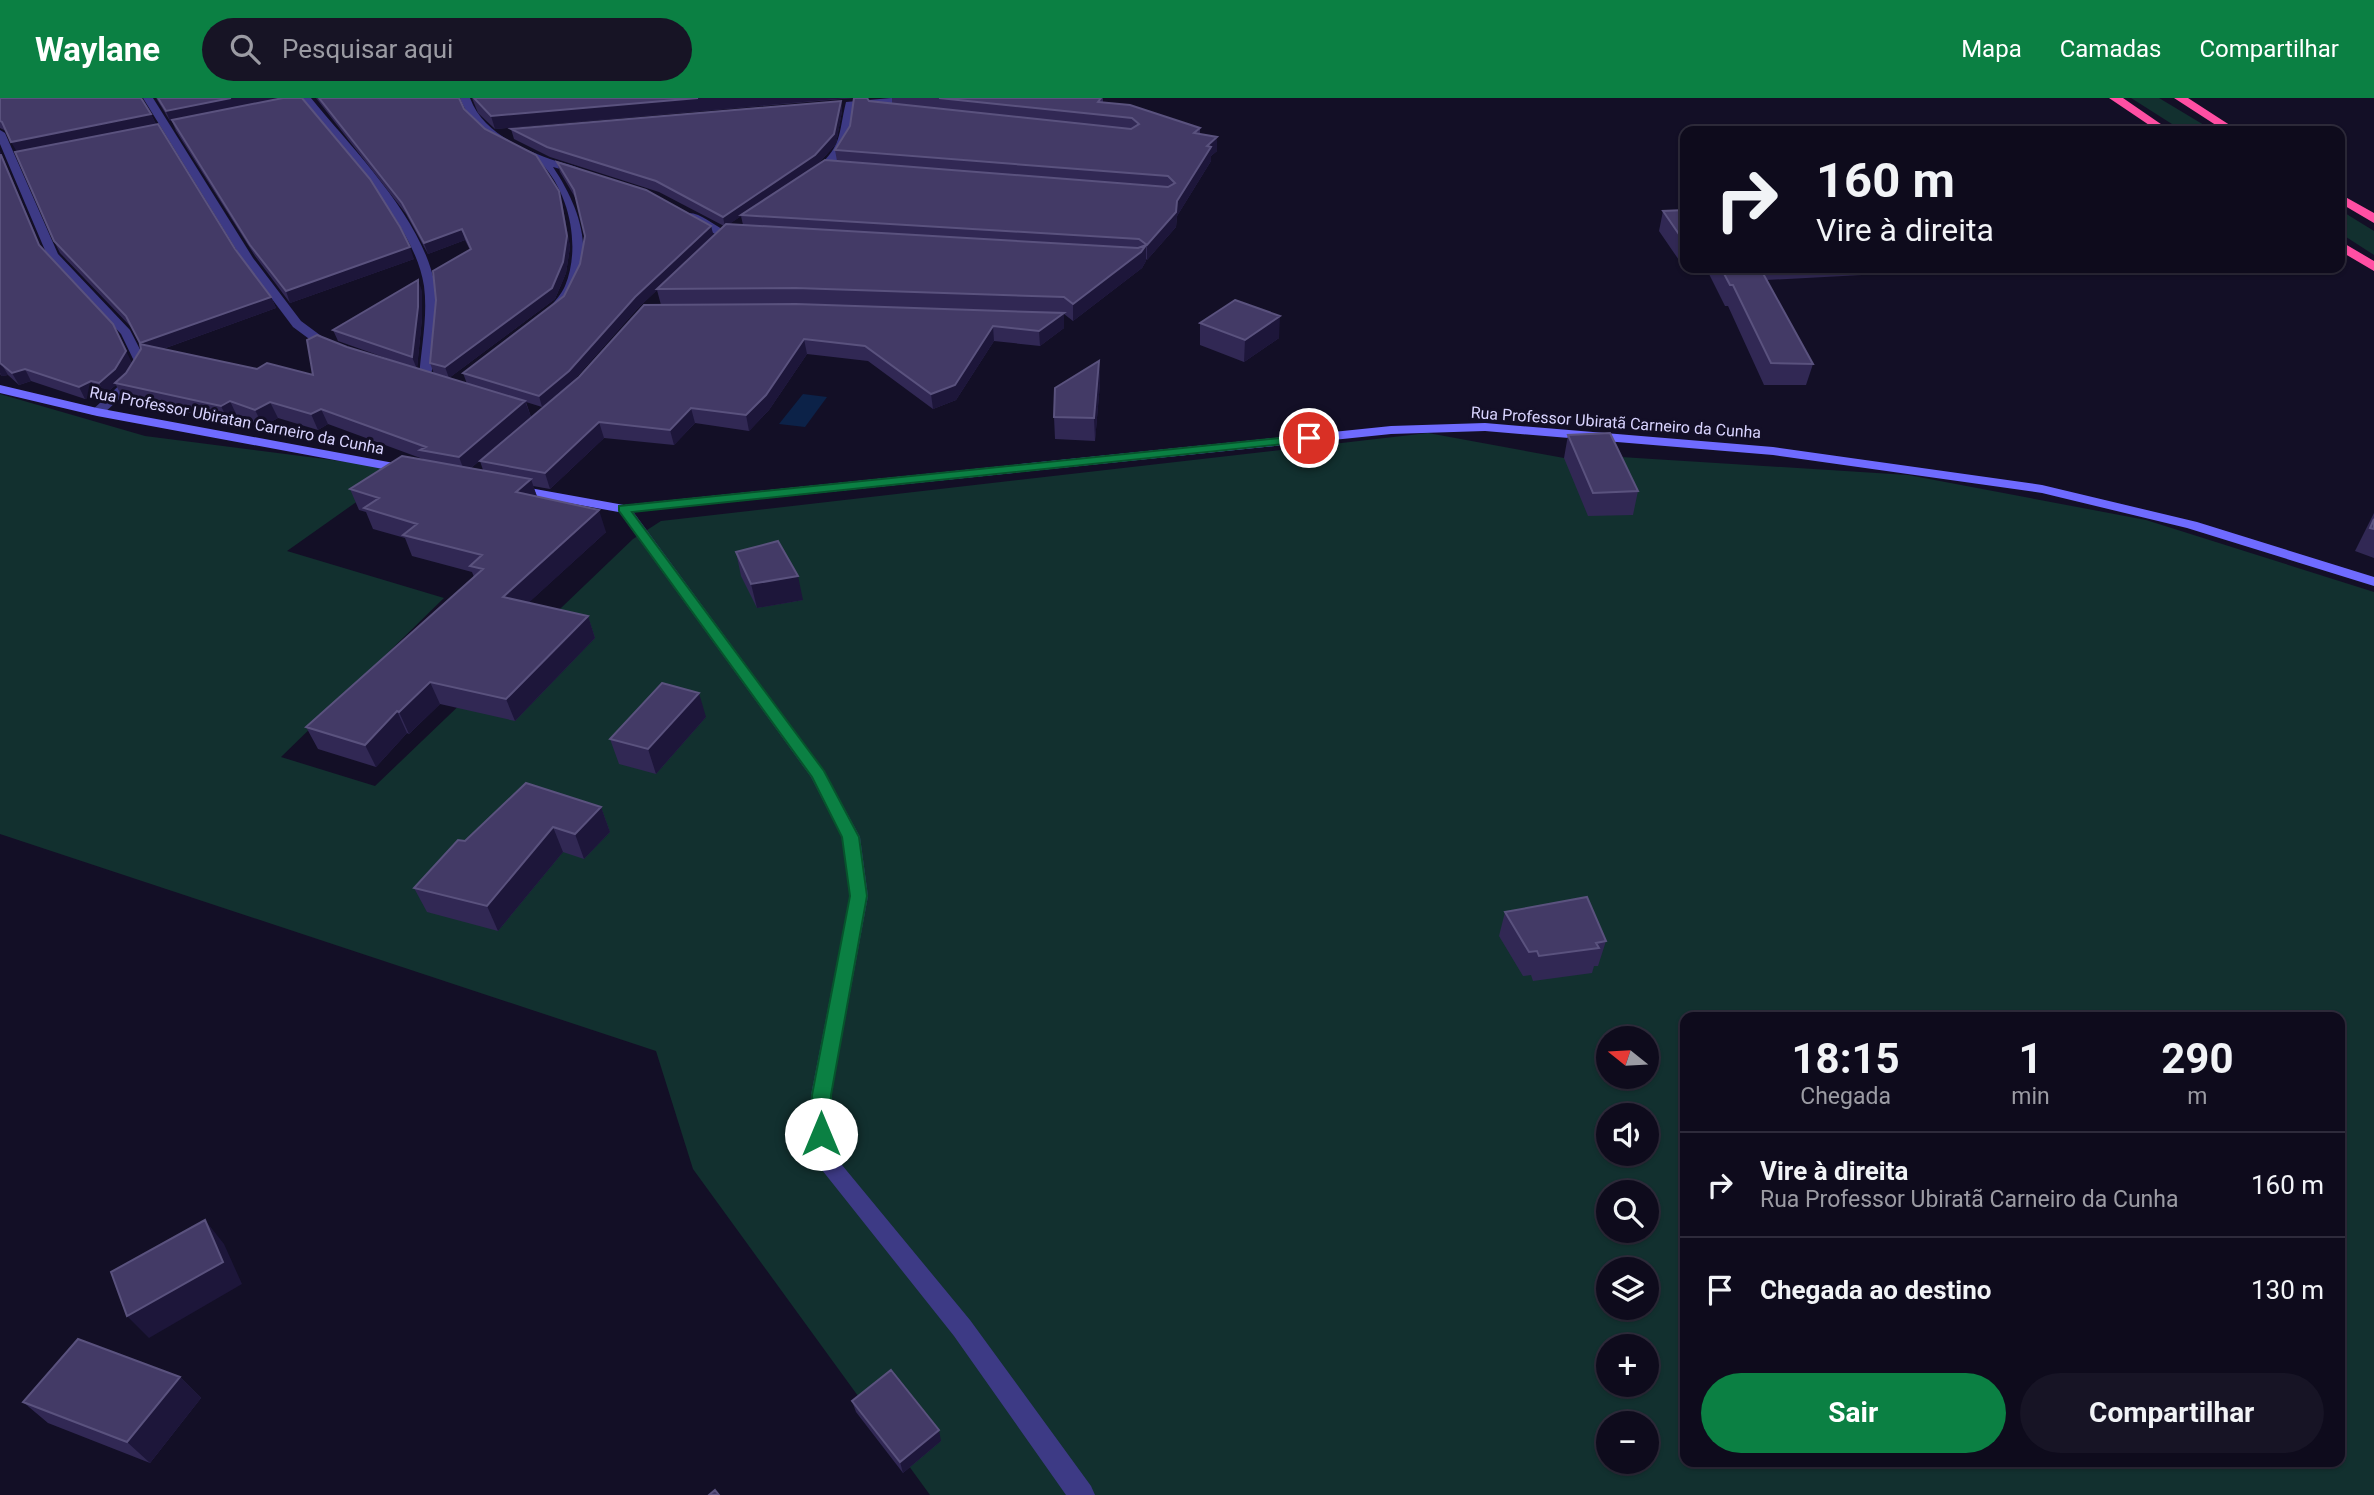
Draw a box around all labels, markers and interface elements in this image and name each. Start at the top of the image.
search box [202,18,692,81]
text: Waylane [35,30,160,69]
icon: search [226,30,264,68]
text: Pesquisar aqui [282,34,453,64]
text: Mapa [1961,35,2022,63]
text: Camadas [2060,35,2161,63]
text: Compartilhar [2199,35,2339,63]
text: 160 m [1816,152,1955,209]
icon: right [1701,154,1792,245]
text: Vire à direita [1816,211,1994,249]
street label: Rua Professor Ubiratan Carneiro da Cunha [88,383,386,458]
street label: Rua Professor Ubiratã Carneiro da Cunha [1470,403,1762,442]
pin [1279,408,1339,468]
icon: arrive [1290,419,1328,457]
north arrow [1596,1026,1659,1088]
map controls [1596,1026,1659,1474]
text: 18:15 [1792,1034,1900,1083]
text: 1 [2018,1034,2043,1083]
text: 290 [2161,1034,2234,1083]
text: Chegada [1800,1083,1891,1110]
text: min [2011,1083,2050,1110]
text: m [2187,1083,2207,1110]
position arrow [784,1097,858,1171]
button: sound [1596,1103,1659,1166]
text: Vire à direita [1760,1156,1908,1186]
icon: right [1701,1166,1739,1204]
text: 160 m [2251,1170,2324,1200]
button: search [1596,1180,1659,1243]
text: Rua Professor Ubiratã Carneiro da Cunha [1760,1186,2178,1213]
button: layers [1596,1257,1659,1320]
icon: arrive [1701,1271,1739,1309]
text: Chegada ao destino [1760,1275,1991,1305]
text: 130 m [2251,1275,2324,1305]
button: + [1596,1334,1659,1397]
button: Sair [1701,1373,2006,1453]
button: Compartilhar [2020,1373,2324,1453]
button: − [1596,1411,1659,1474]

